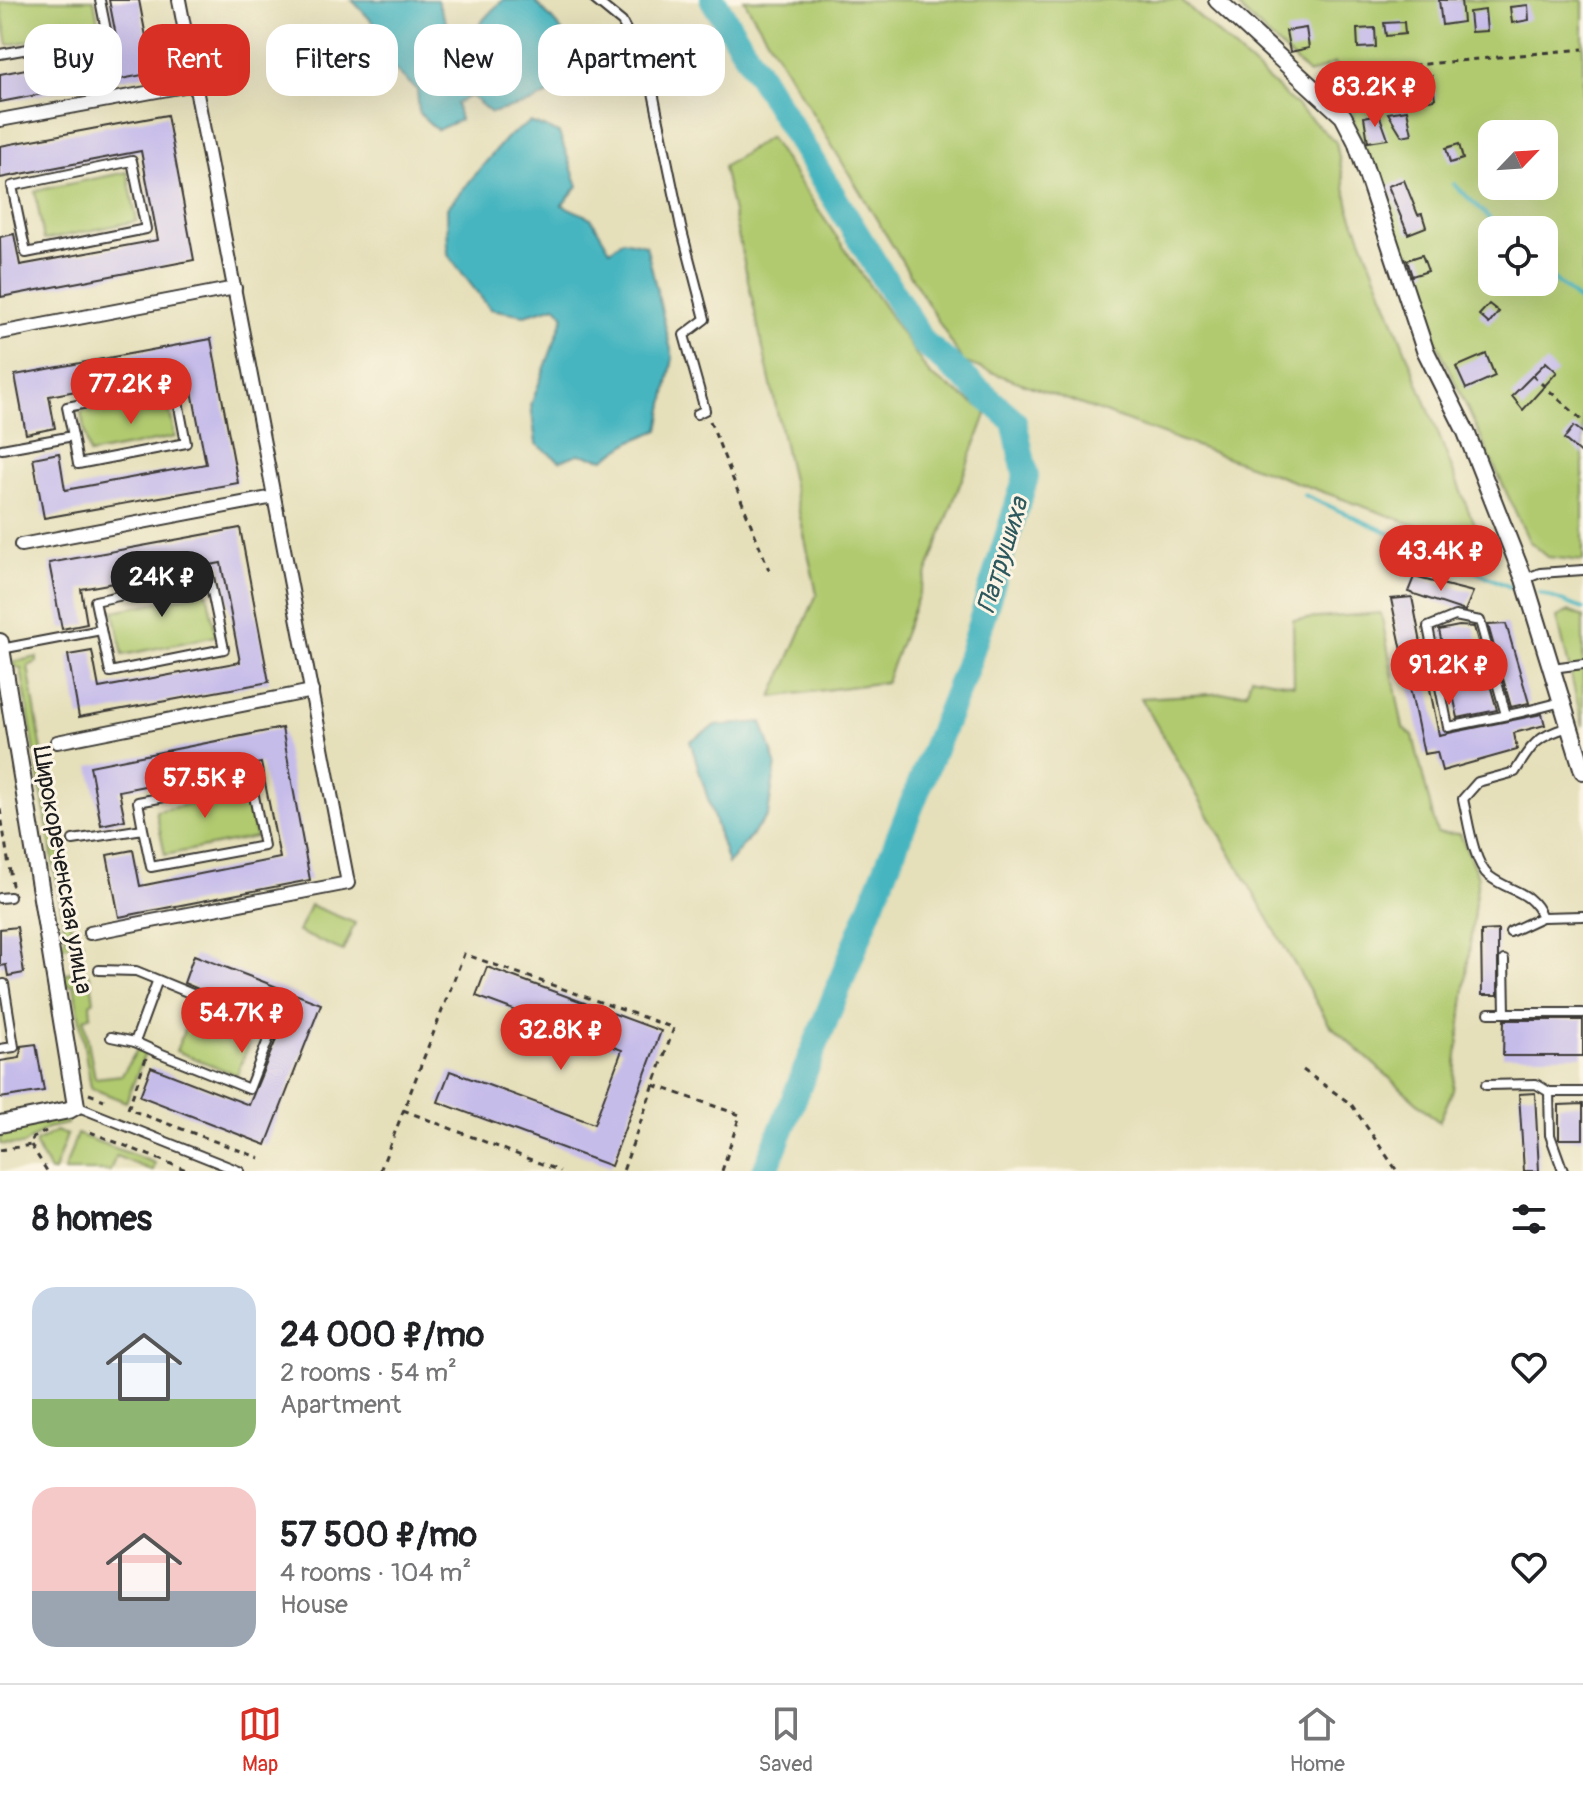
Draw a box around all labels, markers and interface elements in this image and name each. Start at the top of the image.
chip: Buy [24,24,122,96]
chip: Rent [138,24,250,96]
chip: Filters [266,24,398,96]
chip: New [414,24,522,96]
chip: Apartment [538,24,725,96]
pin: 83.2K ₽ [1301,61,1449,129]
text: 83.2K ₽ [1333,71,1417,103]
north arrow [1478,120,1558,200]
map controls [1478,120,1558,296]
button: locate [1478,216,1558,296]
pin: 77.2K ₽ [57,358,205,426]
text: 77.2K ₽ [89,368,173,400]
water label: Патрушиха [970,492,1036,617]
pin: 43.4K ₽ [1367,525,1515,593]
text: 43.4K ₽ [1397,535,1485,567]
pin: 24K ₽ [106,551,218,619]
text: 24K ₽ [129,561,195,593]
pin: 91.2K ₽ [1375,639,1523,707]
text: 91.2K ₽ [1409,649,1489,681]
street label: Широкореченская улица [26,744,99,996]
pin: 57.5K ₽ [131,752,279,820]
text: 57.5K ₽ [163,762,247,794]
pin: 54.7K ₽ [168,987,316,1055]
text: 54.7K ₽ [199,997,285,1029]
pin: 32.8K ₽ [487,1004,635,1072]
text: 32.8K ₽ [519,1014,603,1046]
icon: filters [1507,1197,1551,1241]
text: 8 homes [32,1198,152,1241]
text: 24 000 ₽/mo [280,1314,484,1357]
icon: home [96,1319,192,1415]
icon: heart [1507,1345,1551,1389]
text: 2 rooms · 54 m² [280,1357,457,1389]
text: Apartment [280,1389,401,1421]
text: 57 500 ₽/mo [280,1514,477,1557]
icon: home [96,1519,192,1615]
icon: heart [1507,1545,1551,1589]
text: 4 rooms · 104 m² [280,1557,471,1589]
text: House [280,1589,348,1621]
tab: Map [238,1702,282,1778]
tab: Saved [758,1702,813,1778]
tab: Home [1289,1702,1345,1778]

